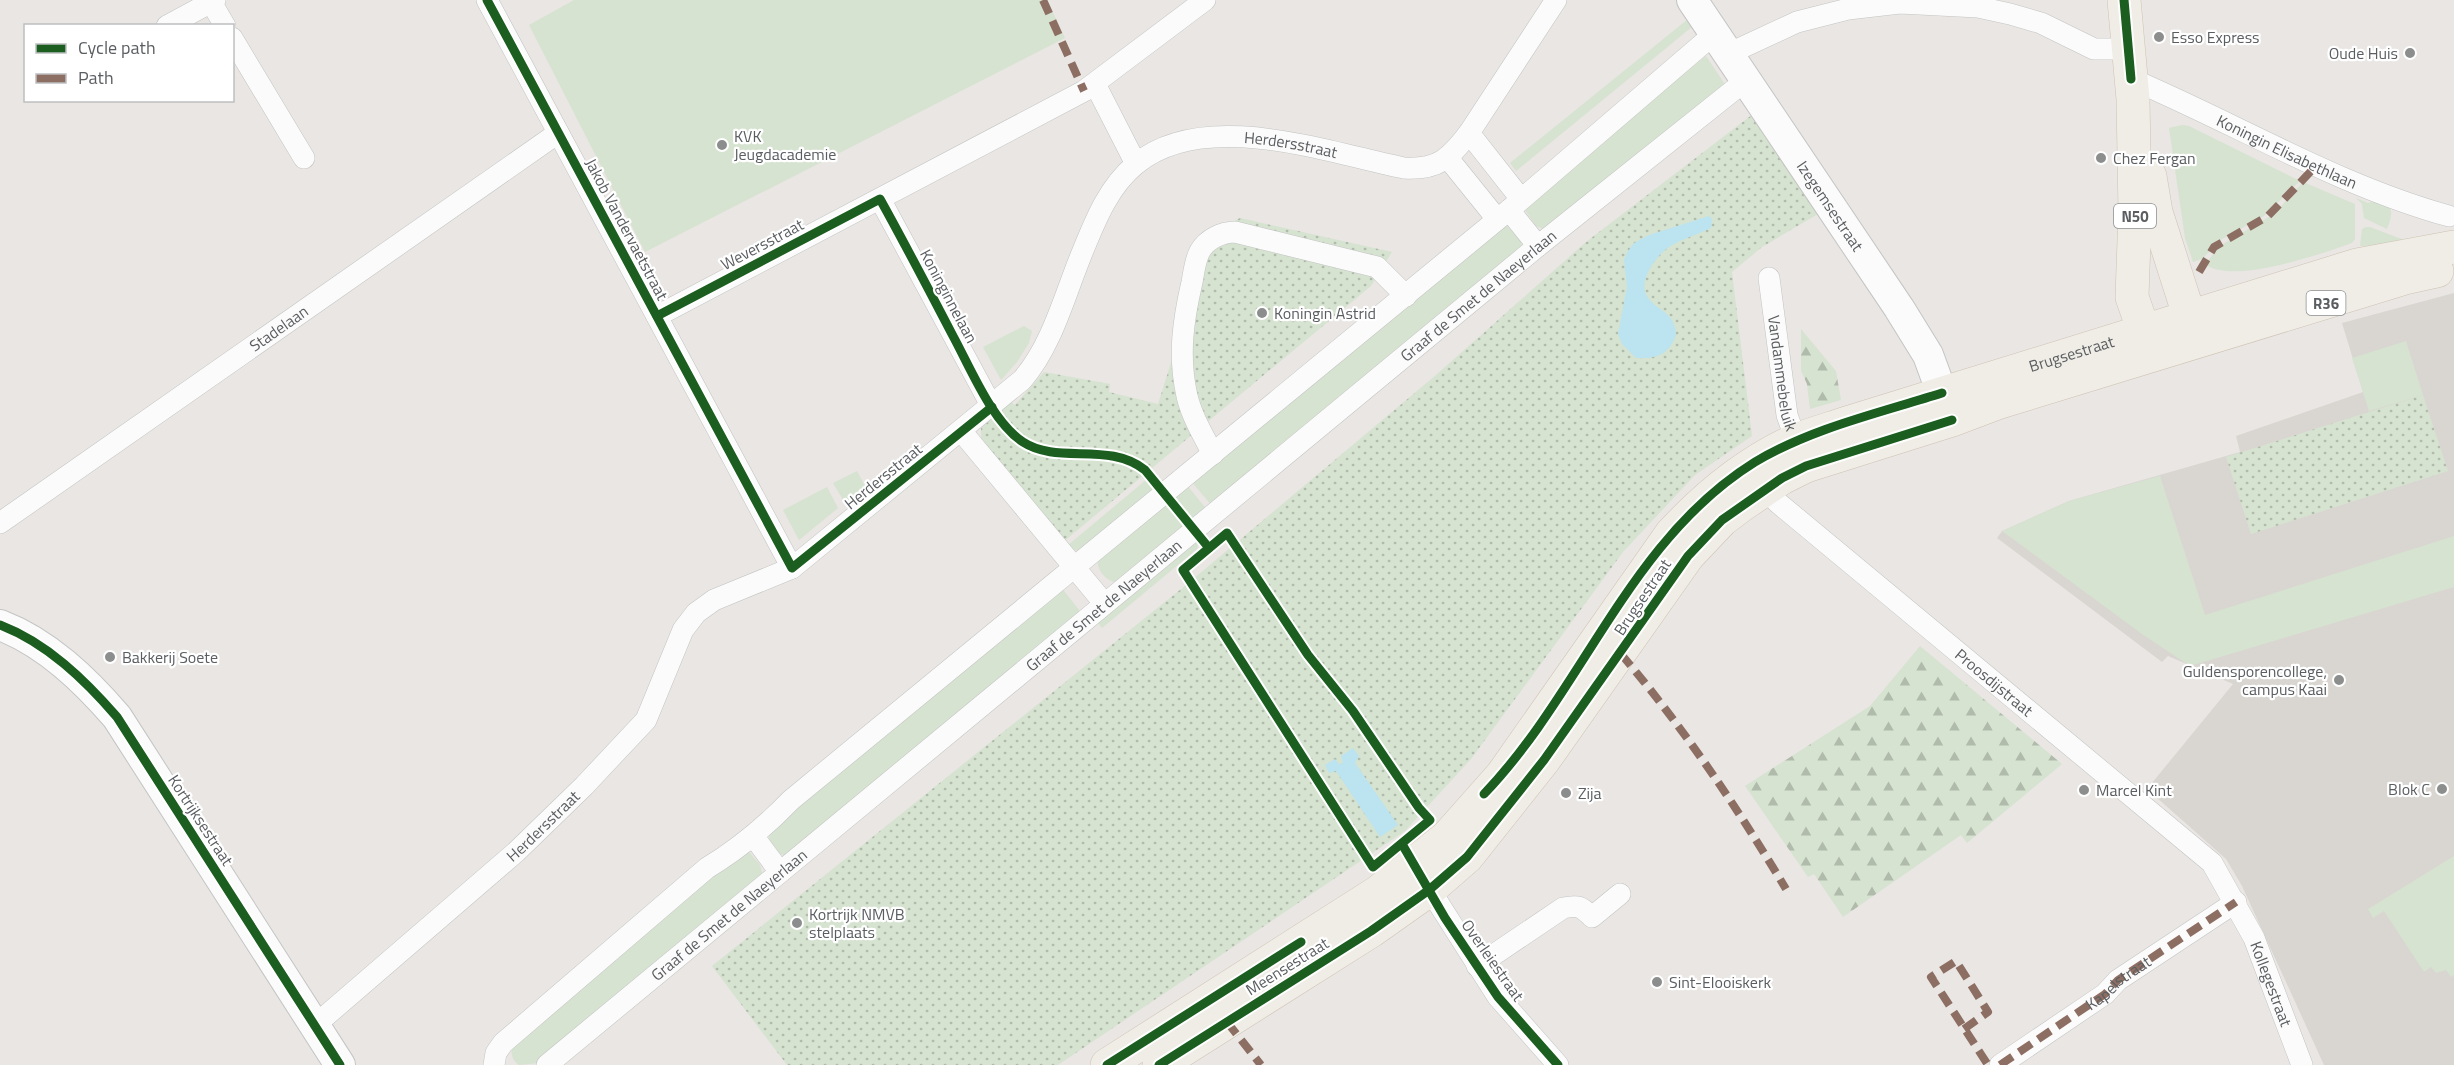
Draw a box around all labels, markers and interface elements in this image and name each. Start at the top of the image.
legend [24,24,234,102]
place label: Esso Express [2171,25,2260,49]
marker: Esso Express [2152,30,2166,44]
text: Cycle path [78,34,156,61]
place label: Oude Huis [2329,41,2398,65]
marker: Oude Huis [2403,46,2417,60]
text: Path [78,64,114,91]
street label: Koningin Elisabethlaan [2213,108,2361,195]
place label: KVK Jeugdacademie [734,124,836,166]
street label: Herdersstraat [1243,125,1340,164]
marker: KVK Jeugdacademie [715,138,729,152]
place label: Chez Fergan [2113,146,2196,170]
marker: Chez Fergan [2094,151,2108,165]
street label: Jakob Vandervaetstraat [579,154,675,305]
street label: Izegemsestraat [1791,156,1870,256]
road number: N50 [2114,204,2156,228]
street label: Weversstraat [716,212,808,276]
street label: Graaf de Smet de Naeyerlaan [1395,224,1561,367]
street label: Koninginnelaan [914,245,984,347]
road number: R36 [2306,291,2346,315]
street label: Stadelaan [244,299,313,357]
place label: Koningin Astrid [1274,301,1376,325]
marker: Koningin Astrid [1255,306,1269,320]
street label: Vandammebeluik [1762,314,1804,435]
street label: Brugsestraat [2026,329,2117,378]
street label: Herdersstraat [839,437,927,515]
street label: Graaf de Smet de Naeyerlaan [1020,533,1187,677]
street label: Brugsestraat [1607,554,1677,640]
street label: Proosdijstraat [1950,643,2039,722]
place label: Bakkerij Soete [122,645,218,669]
marker: Bakkerij Soete [103,650,117,664]
place label: Guldensporencollege, campus Kaai [2183,659,2327,701]
marker: Guldensporencollege, campus Kaai [2332,673,2346,687]
street label: Kortrijksestraat [162,770,240,871]
place label: Blok C [2388,777,2430,801]
place label: Marcel Kint [2096,778,2172,802]
place label: Zija [1578,781,1602,805]
marker: Blok C [2435,782,2449,796]
marker: Marcel Kint [2077,783,2091,797]
street label: Herdersstraat [501,784,585,867]
marker: Zija [1559,786,1573,800]
street label: Graaf de Smet de Naeyerlaan [646,843,812,986]
place label: Kortrijk NMVB stelplaats [809,902,905,944]
street label: Overleiestraat [1456,914,1530,1006]
marker: Kortrijk NMVB stelplaats [790,916,804,930]
street label: Meensestraat [1241,931,1333,1001]
street label: Kollegestraat [2244,938,2299,1030]
street label: Kapelstraat [2080,949,2156,1016]
place label: Sint-Elooiskerk [1669,970,1771,994]
marker: Sint-Elooiskerk [1650,975,1664,989]

